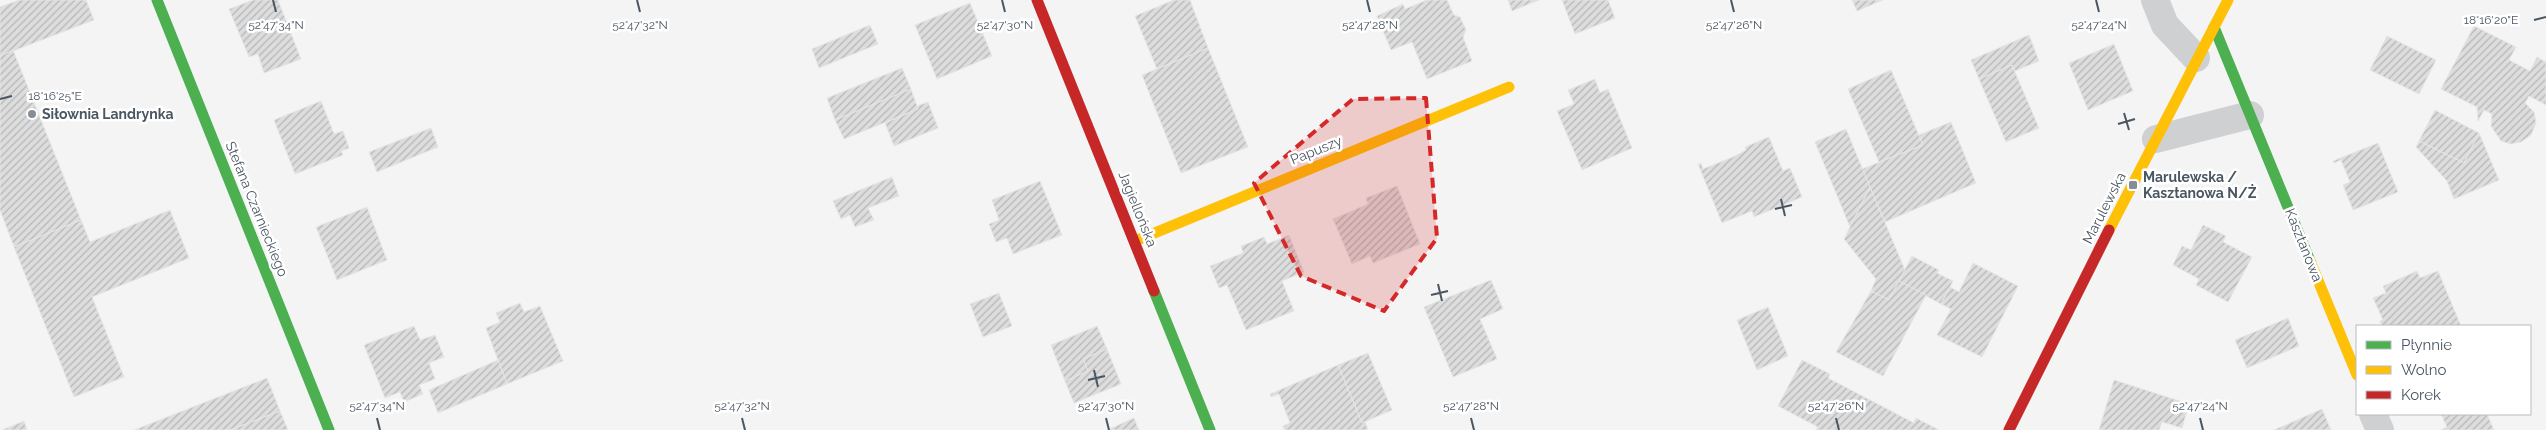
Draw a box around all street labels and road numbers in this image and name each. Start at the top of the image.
street label: Papuszy [1288,132,1345,168]
street label: Stefana Czarnieckiego [223,139,291,279]
street label: Jagiellońska [1116,169,1160,249]
street label: Marulewska [2079,170,2129,246]
street label: Kasztanowa [2282,206,2326,284]

